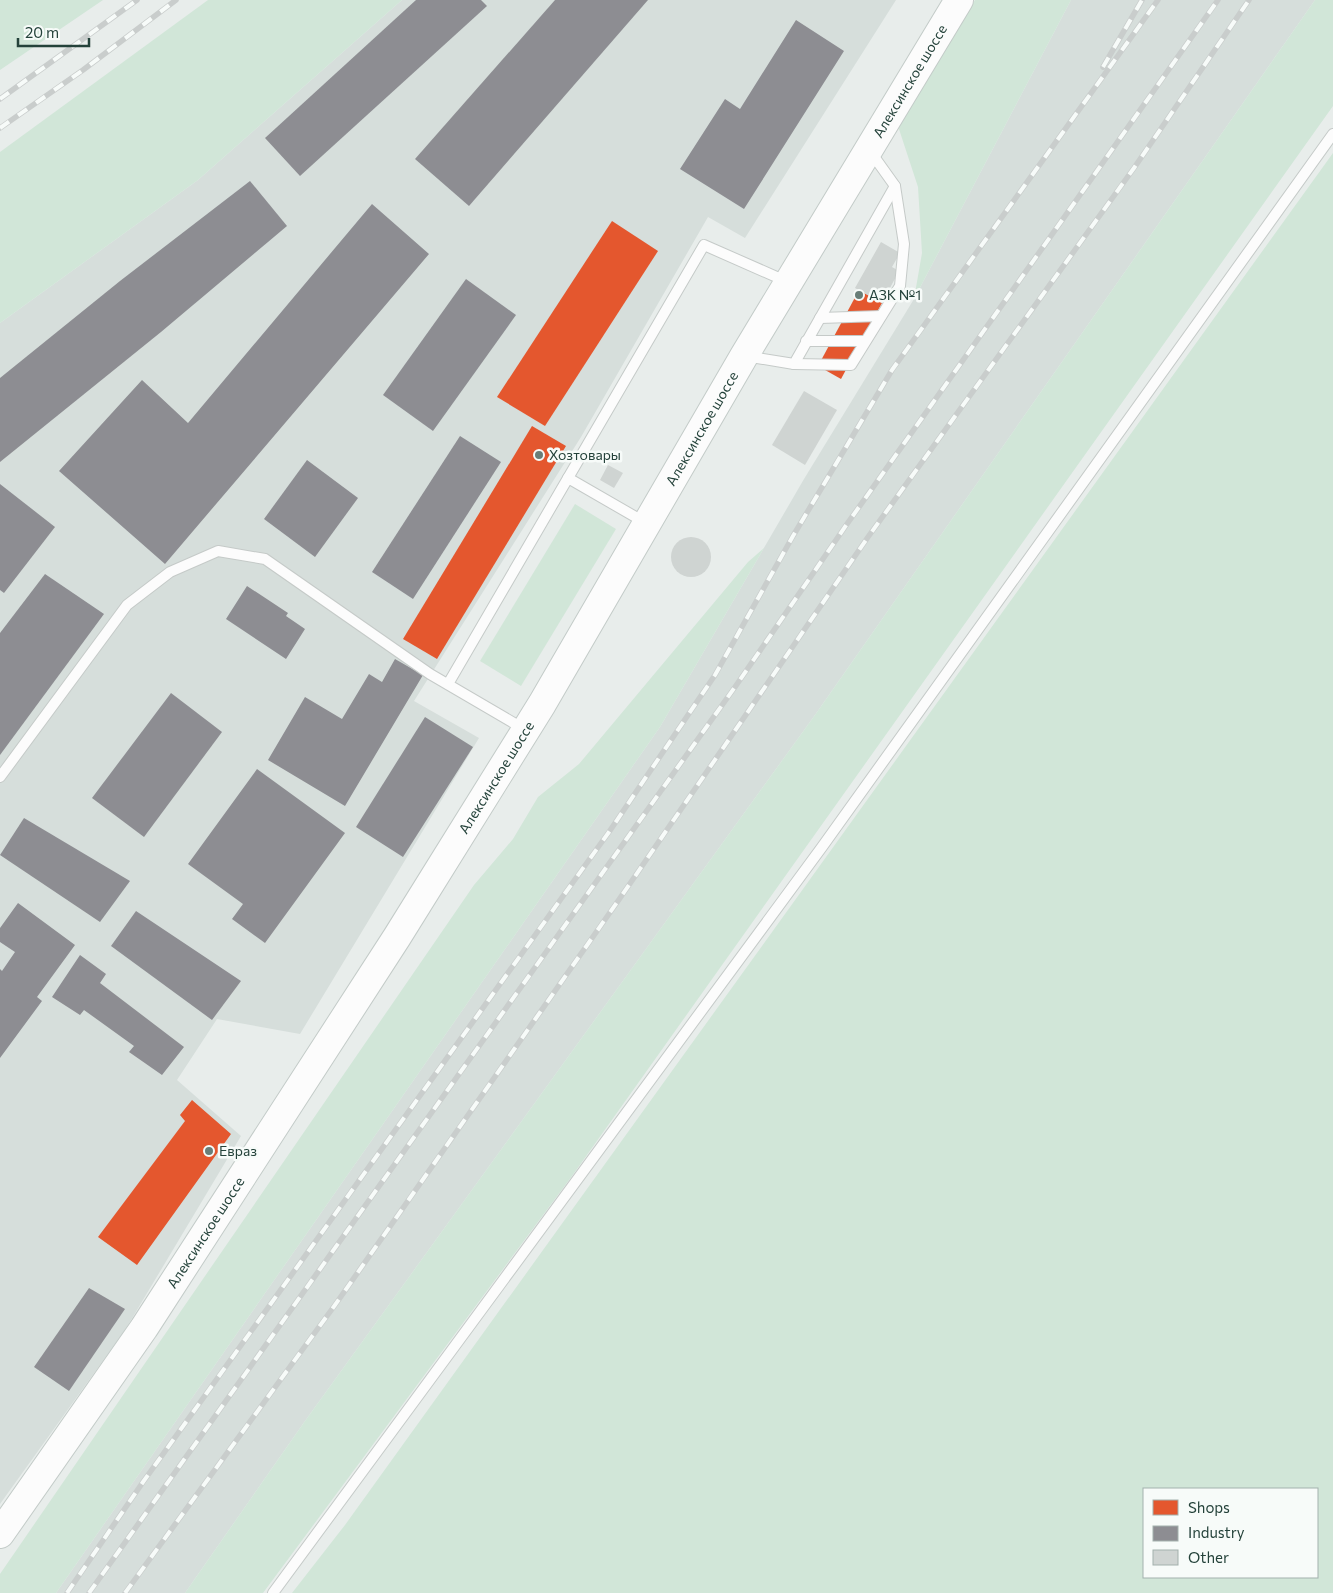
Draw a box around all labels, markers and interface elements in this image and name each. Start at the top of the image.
scale bar [18,15,89,47]
street label: Алексинское шоссе [869,21,950,141]
text: 20 m [25,23,59,41]
place label: АЗК №1 [869,286,921,303]
marker: АЗК №1 [853,289,865,301]
street label: Алексинское шоссе [662,368,741,488]
place label: Хозтовары [549,446,621,463]
marker: Хозтовары [533,449,545,461]
street label: Алексинское шоссе [455,718,537,836]
place label: Евраз [219,1142,257,1159]
marker: Евраз [203,1145,215,1157]
street label: Алексинское шоссе [163,1173,248,1291]
legend [1143,1488,1318,1578]
text: Shops [1188,1498,1230,1516]
text: Industry [1188,1523,1245,1541]
text: Other [1188,1548,1229,1566]

